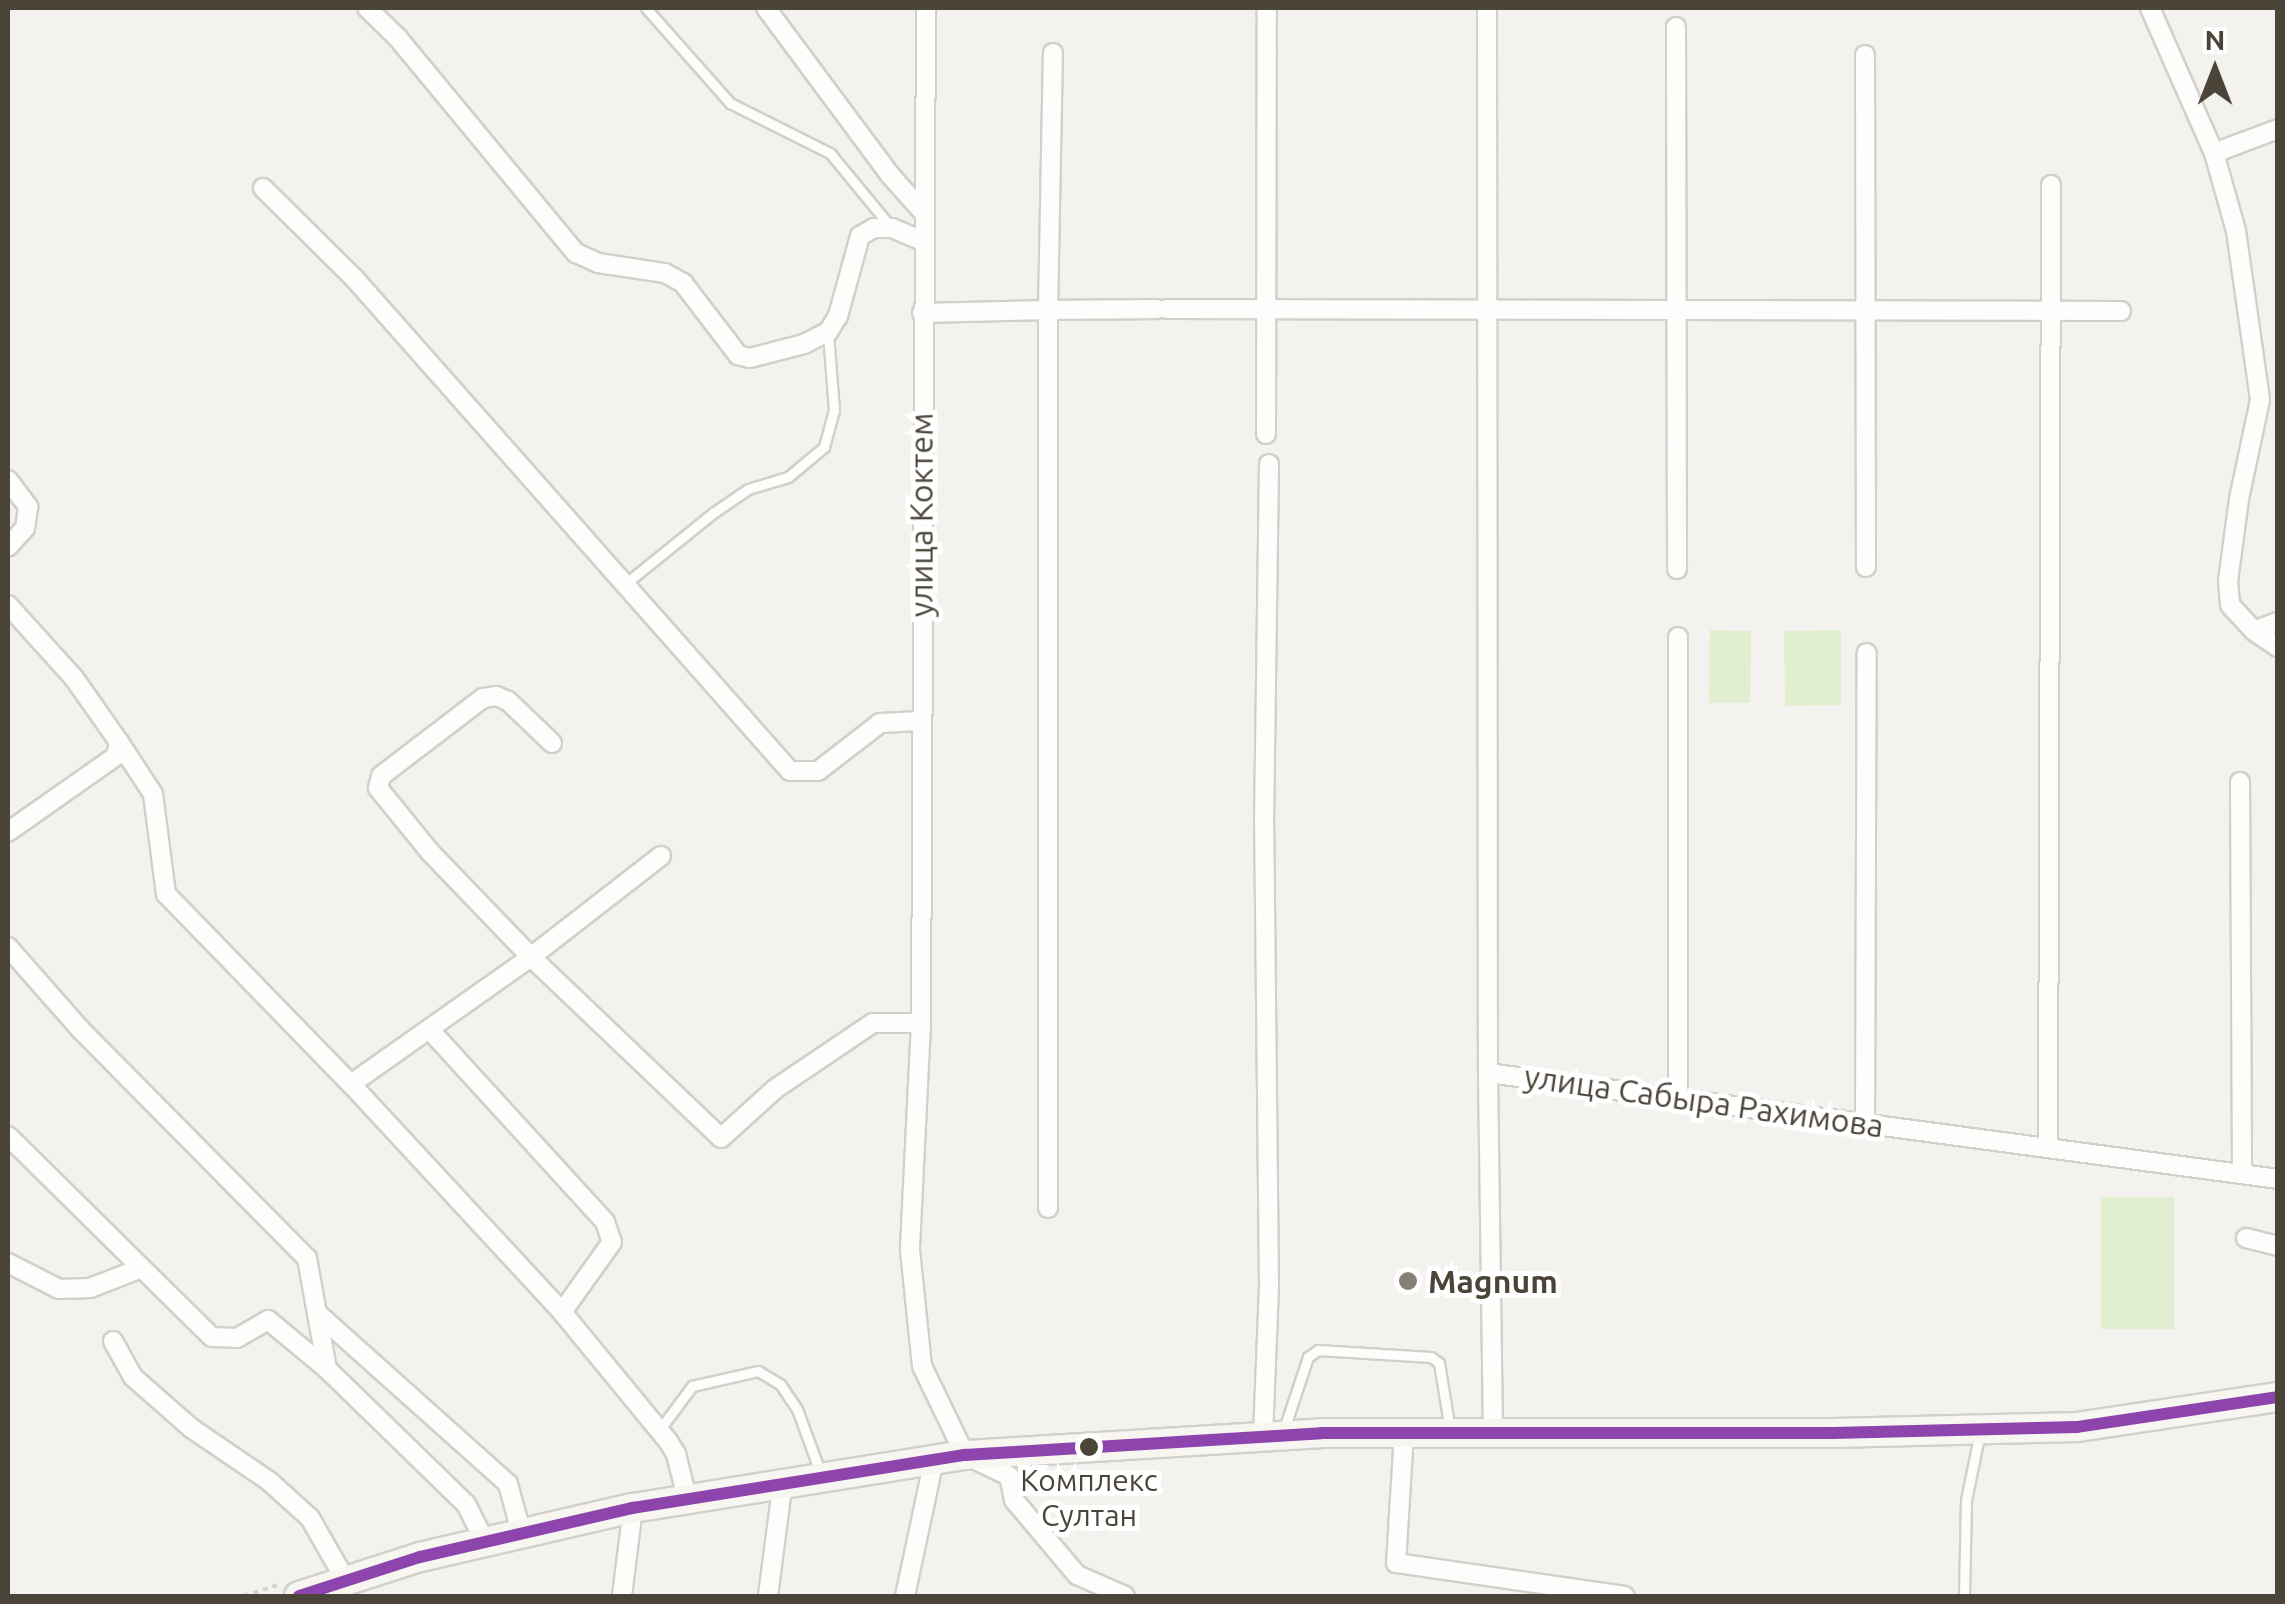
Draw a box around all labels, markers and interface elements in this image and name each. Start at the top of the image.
north arrow [2165,20,2265,120]
text: N [2205,24,2225,55]
street label: улица Коктем [902,413,940,617]
street label: улица Сабыра Рахимова [1522,1057,1886,1145]
place label: Magnum [1428,1262,1558,1300]
marker: Magnum [1397,1270,1419,1292]
marker: Комплекс Султан [1079,1437,1099,1457]
place label: Комплекс Султан [1020,1462,1158,1532]

